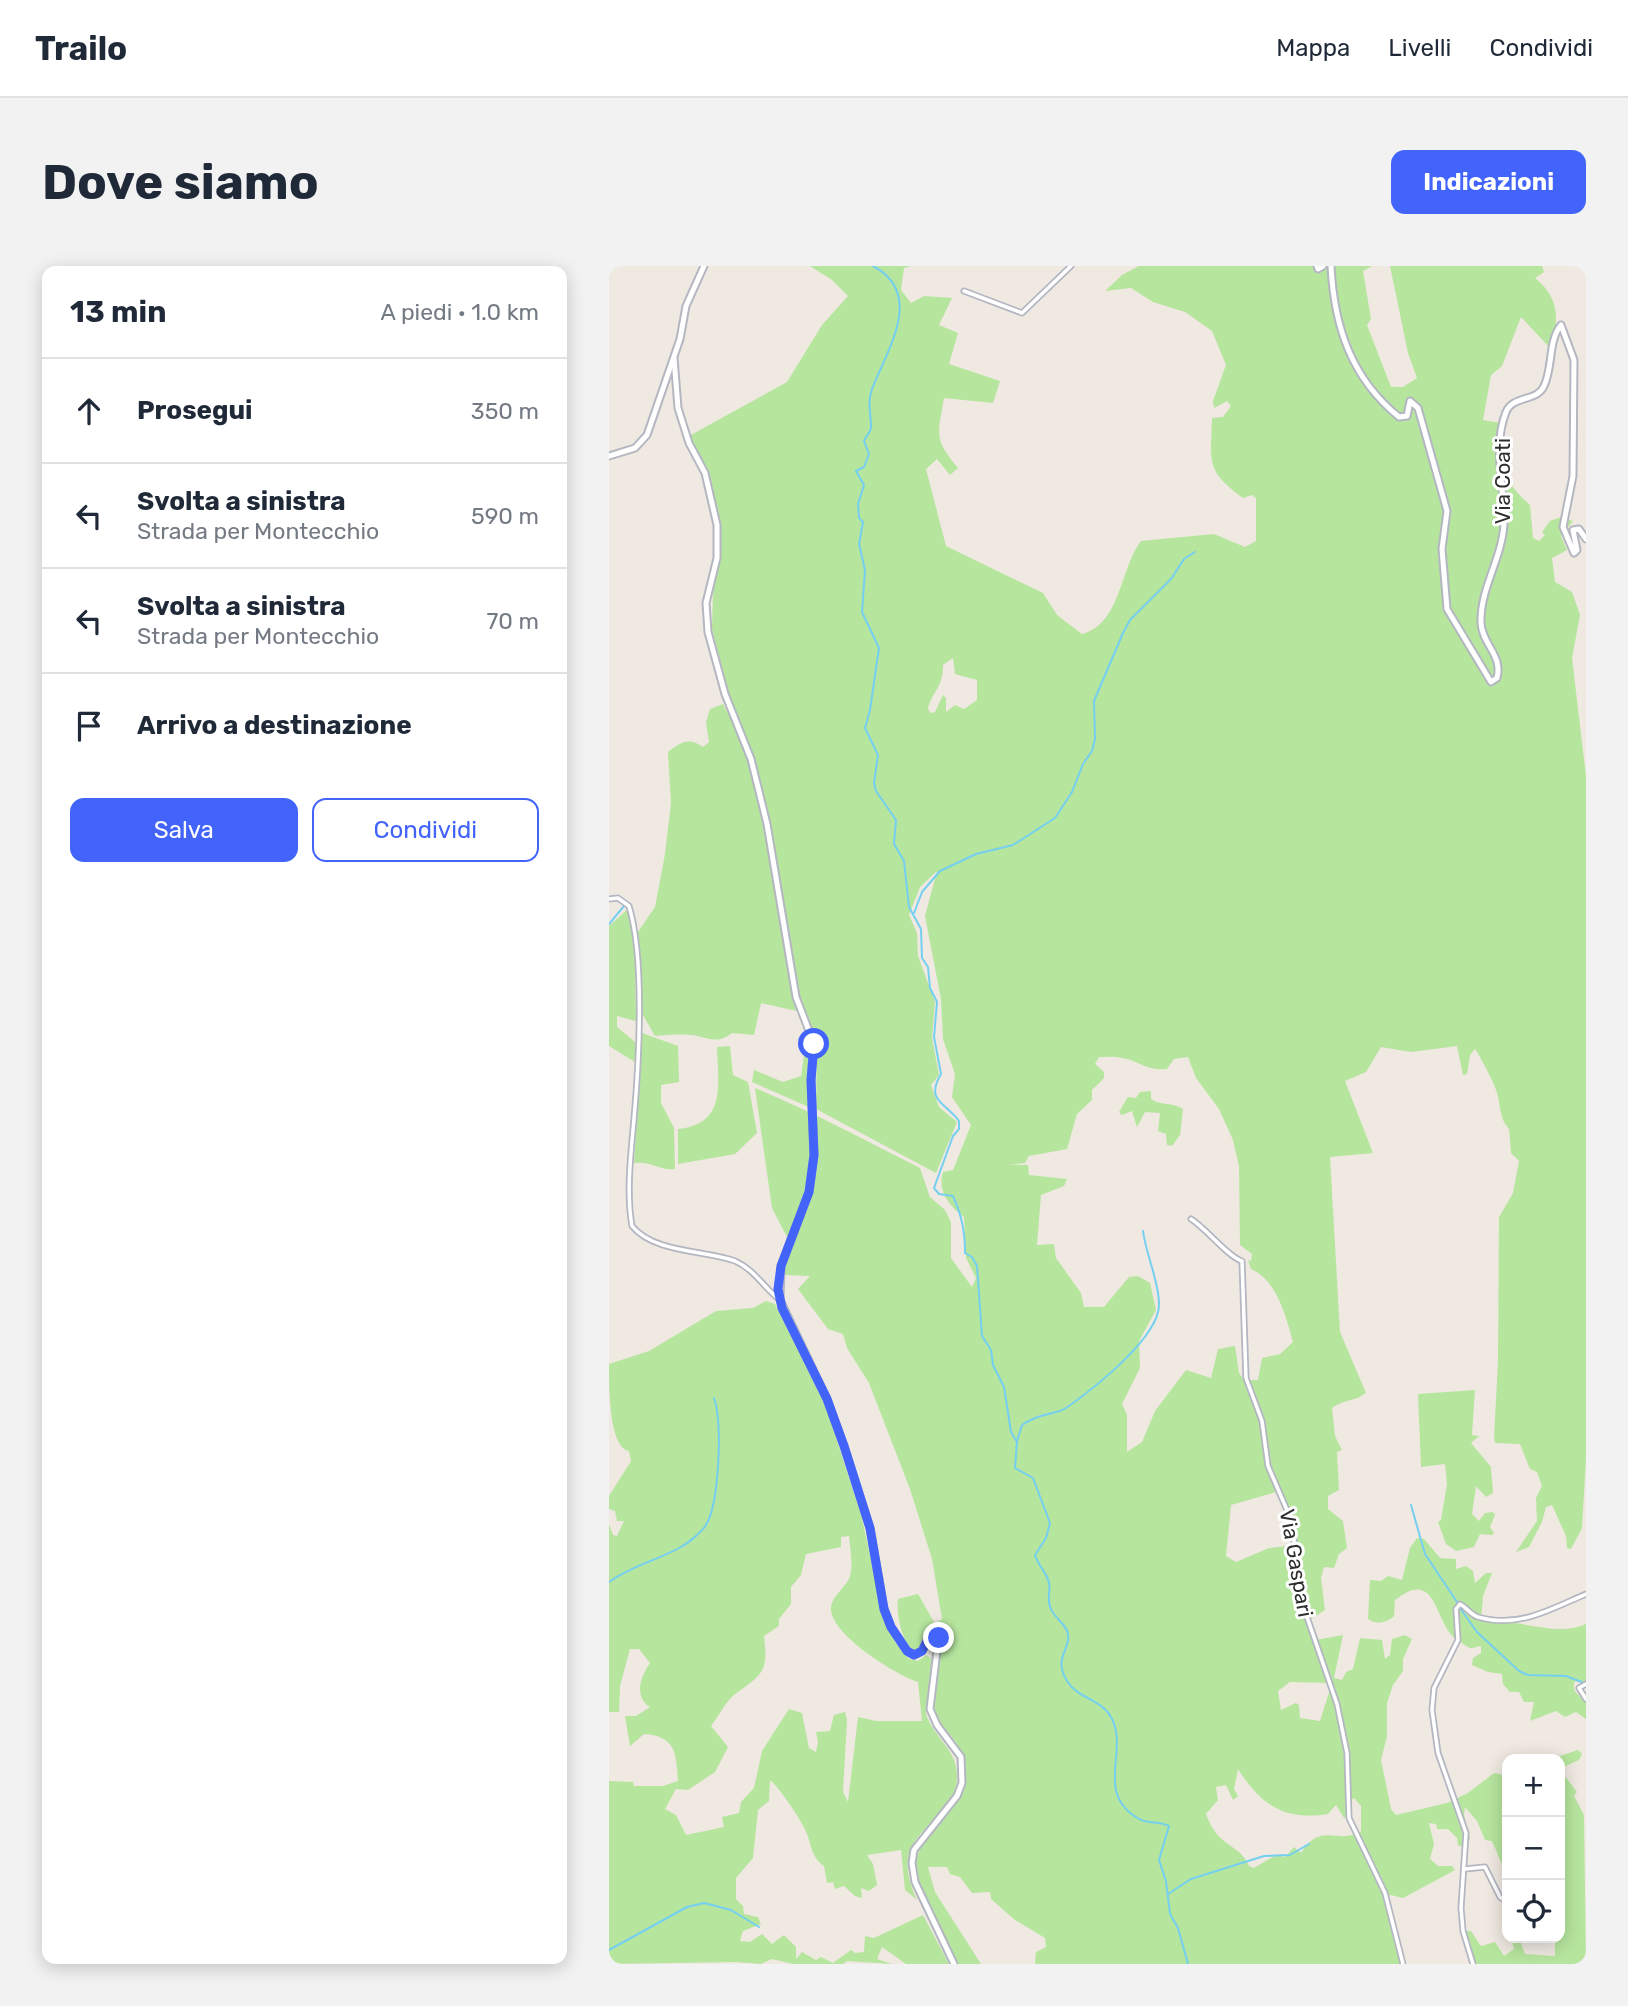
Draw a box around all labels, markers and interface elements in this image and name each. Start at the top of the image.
text: Trailo [35,29,127,68]
text: Mappa [1276,34,1350,62]
text: Livelli [1388,34,1451,62]
text: Condividi [1489,34,1593,62]
button: Indicazioni [1391,150,1586,214]
text: Dove siamo [42,153,319,211]
text: 13 min [70,294,166,330]
text: A piedi · 1.0 km [380,298,539,326]
icon: ahead [70,392,108,430]
text: Prosegui [137,395,253,426]
text: 350 m [471,397,539,425]
street label: Via Coati [1490,438,1515,524]
text: Svolta a sinistra [137,486,346,517]
icon: left [70,497,108,535]
text: 590 m [471,502,539,530]
text: Strada per Montecchio [137,517,379,545]
text: Svolta a sinistra [137,591,346,622]
icon: left [70,602,108,640]
text: 70 m [487,607,539,635]
text: Strada per Montecchio [137,622,379,650]
icon: arrive [70,707,108,745]
text: Arrivo a destinazione [137,710,412,741]
button: Salva [70,798,298,862]
button: Condividi [312,798,539,862]
route start [798,1028,829,1059]
street label: Via Gaspari [1275,1507,1318,1619]
route end [923,1622,954,1653]
map controls [1502,1754,1565,1943]
button: + [1502,1754,1565,1817]
button: − [1502,1817,1565,1880]
button: locate [1502,1880,1565,1943]

